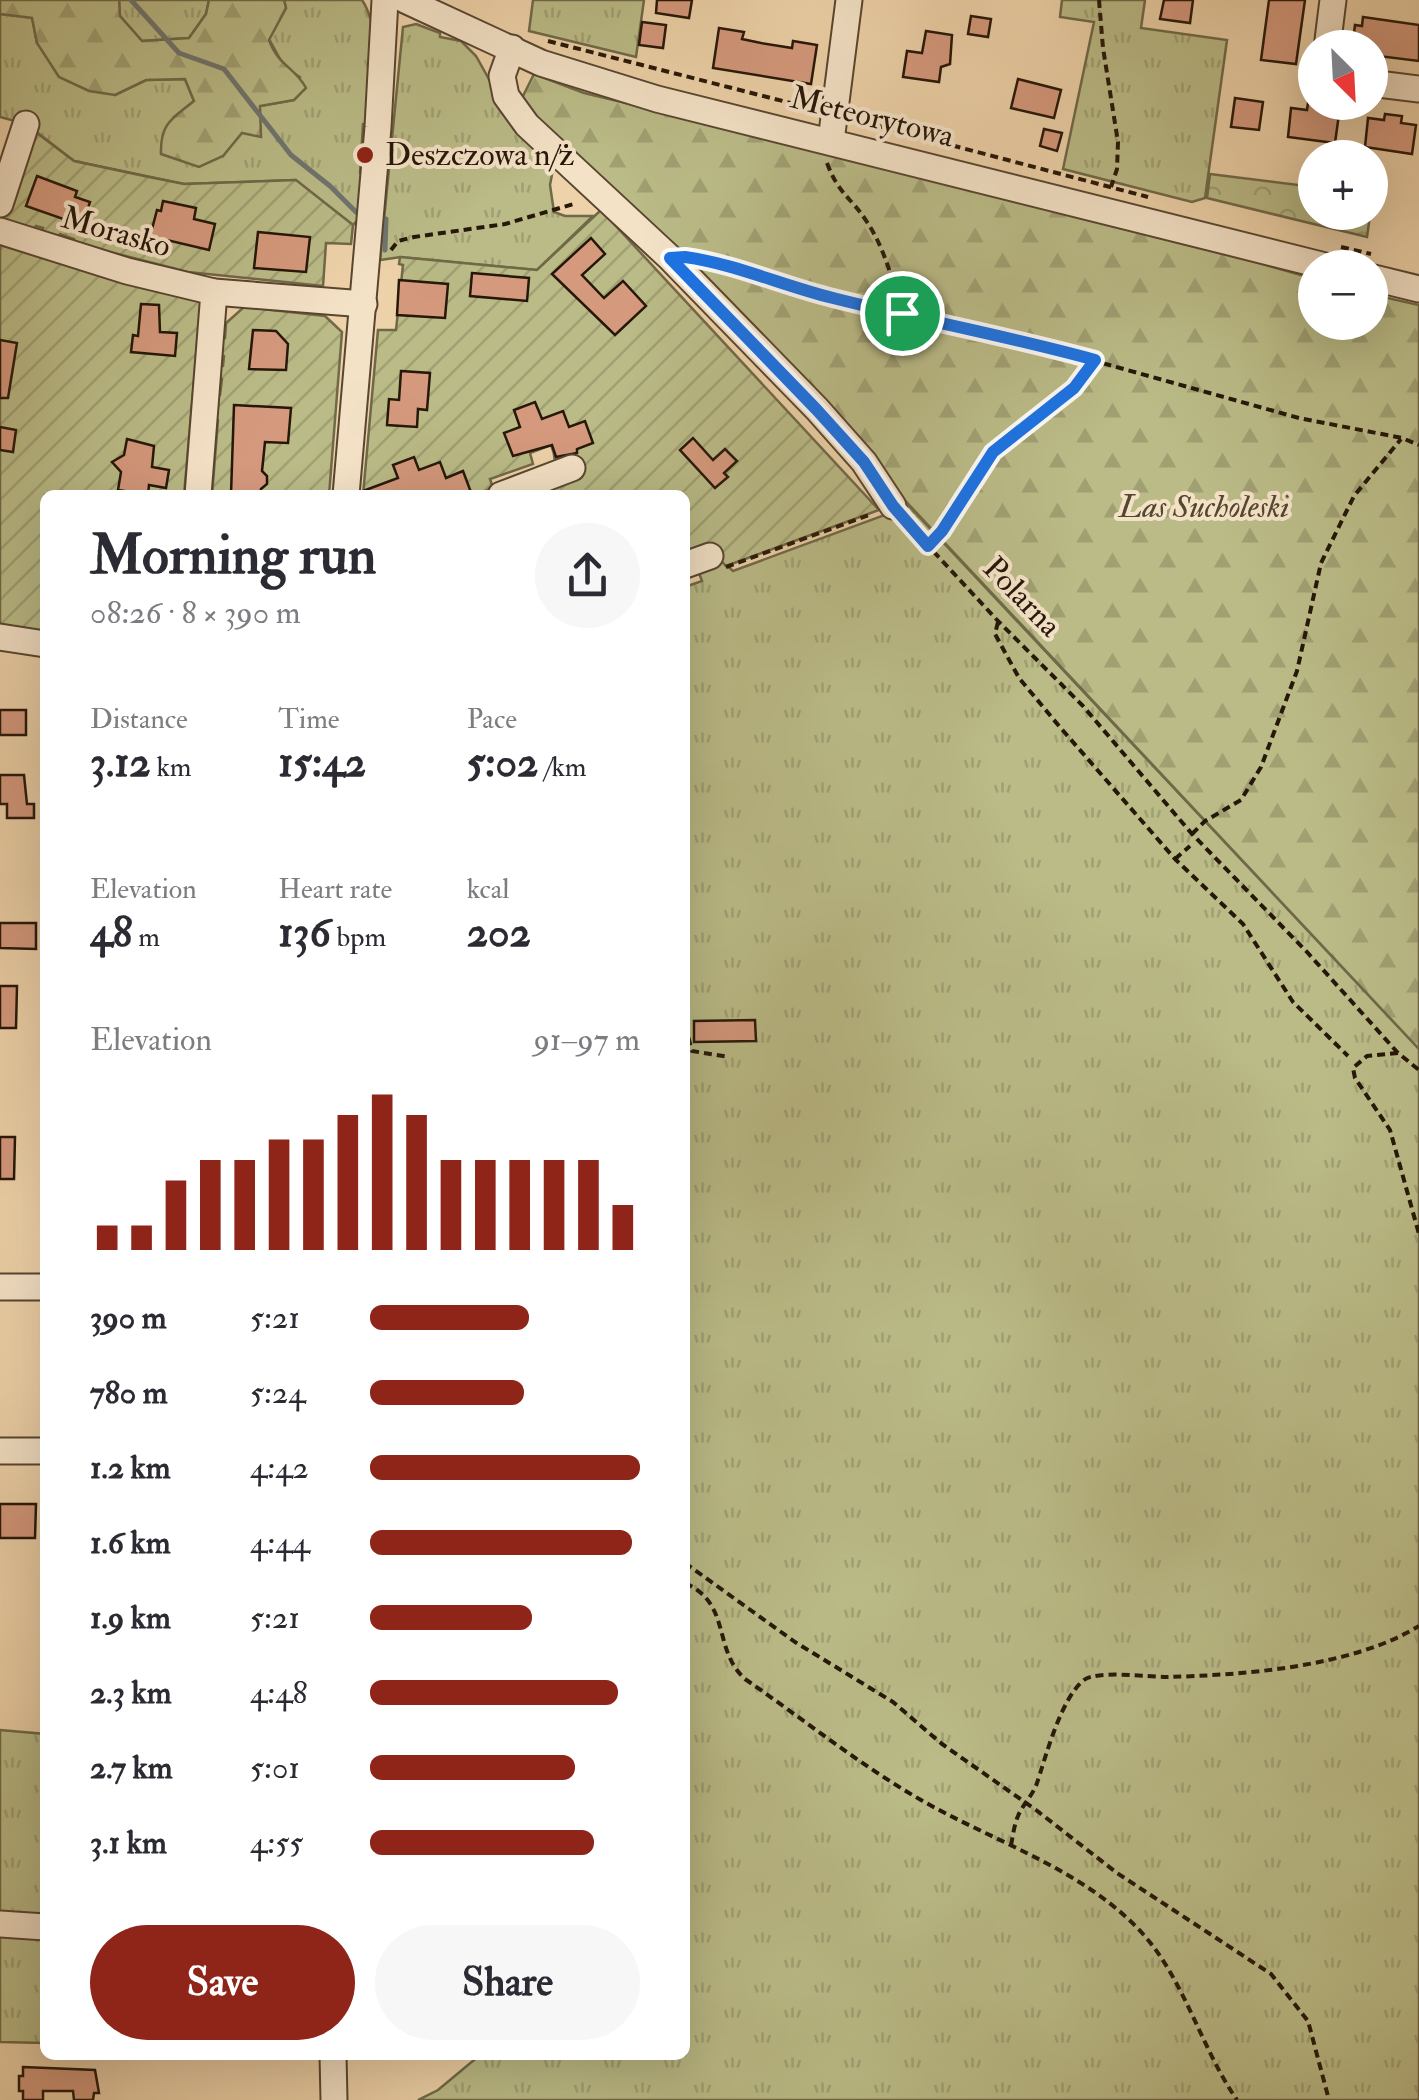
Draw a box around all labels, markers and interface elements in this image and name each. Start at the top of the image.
north arrow [1298,30,1388,120]
map controls [1298,30,1388,340]
street label: Meteorytowa [786,77,959,157]
place label: Deszczowa n/ż [385,135,574,175]
button: + [1298,140,1388,230]
marker: Deszczowa n/ż [354,144,376,166]
street label: Morasko [57,197,175,267]
button: − [1298,250,1388,340]
pin [860,271,945,356]
icon: arrive [875,286,930,341]
park label: Las Sucholeski [1117,487,1290,527]
text: Morning run [90,521,376,590]
button: share [535,523,640,628]
street label: Polarna [974,549,1070,646]
text: 08:26 · 8 × 390 m [90,593,301,633]
text: Distance [90,702,188,737]
text: Time [278,702,340,737]
text: Pace [467,702,517,737]
text: 3.12 [90,737,151,789]
text: 15:42 [278,737,366,789]
text: 5:02 [467,737,538,789]
text: km [151,750,192,785]
text: /km [538,750,587,785]
text: Elevation [90,872,197,907]
text: Heart rate [278,872,392,907]
text: kcal [467,872,510,907]
text: 48 [90,907,132,959]
text: 136 [278,907,331,959]
text: 202 [467,907,531,959]
text: m [132,920,160,955]
text: bpm [331,920,386,955]
text: Elevation [90,1020,212,1060]
text: 91–97 m [533,1020,640,1060]
text: 390 m [90,1298,167,1338]
text: 5:21 [250,1298,300,1338]
text: 780 m [90,1373,168,1413]
text: 5:24 [250,1373,305,1413]
text: 1.2 km [90,1448,171,1488]
text: 4:42 [250,1448,309,1488]
text: 1.6 km [90,1523,171,1563]
text: 4:44 [250,1523,310,1563]
text: 1.9 km [90,1598,171,1638]
text: 5:21 [250,1598,300,1638]
text: 2.3 km [90,1673,172,1713]
text: 4:48 [250,1673,307,1713]
text: 2.7 km [90,1748,173,1788]
text: 5:01 [250,1748,300,1788]
text: 3.1 km [90,1823,167,1863]
text: 4:55 [250,1823,303,1863]
button: Save [90,1925,355,2040]
button: Share [375,1925,640,2040]

